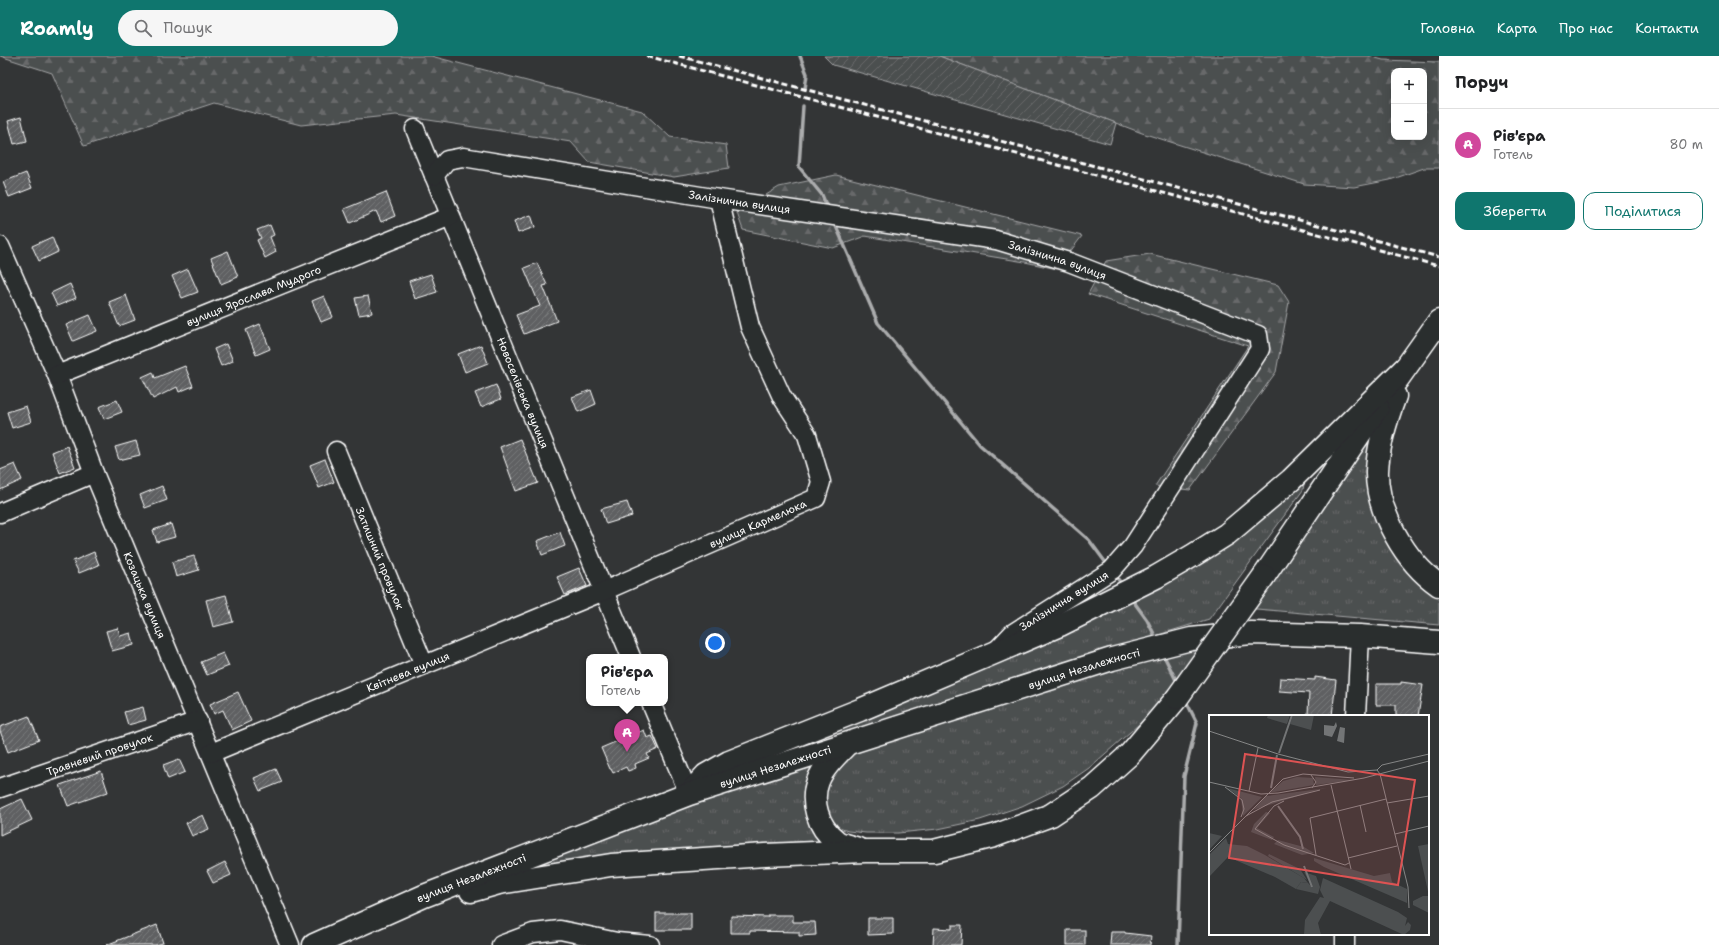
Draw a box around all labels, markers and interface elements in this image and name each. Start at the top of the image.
search box [118,10,398,46]
text: Roamly [20,16,94,41]
icon: search [132,17,154,39]
text: Пошук [164,18,212,38]
text: Головна [1420,19,1475,37]
text: Карта [1497,19,1537,37]
text: Про нас [1559,19,1613,37]
text: Контакти [1635,19,1699,37]
map controls [1391,68,1427,140]
button: + [1391,68,1427,104]
text: Поруч [1455,71,1508,93]
button: − [1391,104,1427,140]
text: Рів'єра [1493,126,1546,146]
text: A [1463,136,1473,153]
text: 80 m [1669,136,1703,153]
text: Готель [1493,146,1533,163]
street label: Залізнична вулиця [688,187,791,217]
button: Зберегти [1455,192,1575,230]
button: Поділитися [1583,192,1703,230]
street label: Залізнична вулиця [1007,237,1109,283]
street label: вулиця Ярослава Мудрого [184,262,324,330]
street label: Новоселівська вулиця [493,335,552,451]
street label: вулиця Кармелюка [707,496,809,551]
street label: Затишний провулок [352,505,408,612]
street label: Козацька вулиця [120,550,169,641]
street label: Залізнична вулиця [1017,567,1111,635]
your location [705,633,725,653]
street label: вулиця Незалежності [1026,645,1142,693]
street label: Квітнева вулиця [364,648,452,696]
popup [586,654,668,706]
text: Рів'єра [601,662,653,682]
text: Готель [601,682,641,699]
inset map [1209,715,1429,935]
pin: A [614,719,640,752]
street label: Травневий провулок [44,729,155,779]
street label: вулиця Незалежності [718,742,833,791]
street label: вулиця Незалежності [414,850,528,906]

